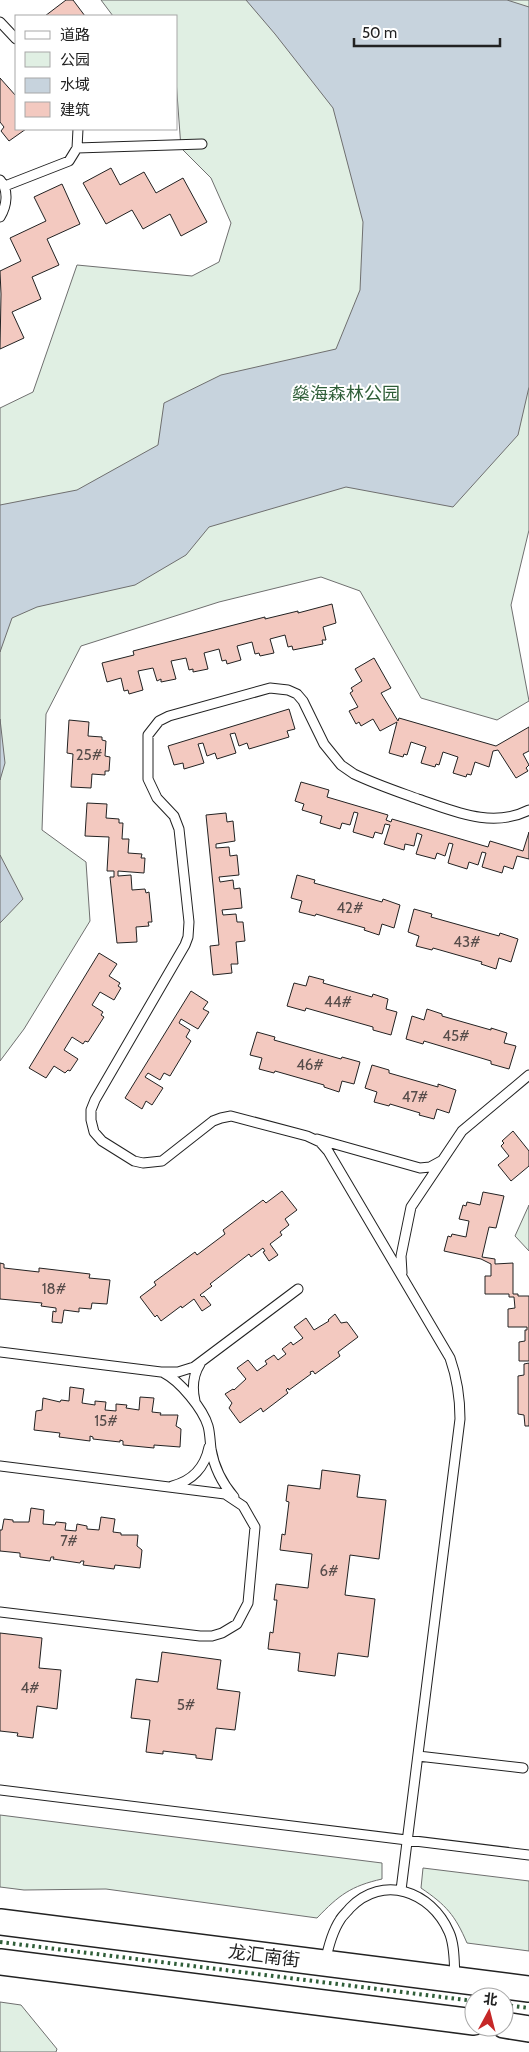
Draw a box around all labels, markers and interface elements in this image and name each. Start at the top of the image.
legend [15,15,178,130]
scale bar [354,15,500,47]
text: 50 m [362,24,397,42]
text: 道路 [60,26,90,44]
text: 公园 [60,51,90,69]
text: 水域 [60,76,90,94]
text: 建筑 [60,101,90,119]
park label: 燊海森林公园 [292,383,400,405]
house number: 25# [76,746,103,764]
house number: 42# [336,899,364,917]
house number: 43# [453,933,481,951]
house number: 44# [324,993,352,1011]
house number: 45# [442,1027,470,1045]
house number: 46# [296,1056,324,1074]
house number: 47# [402,1088,429,1106]
house number: 18# [42,1280,67,1298]
house number: 15# [94,1412,118,1430]
house number: 7# [60,1532,78,1550]
house number: 6# [319,1562,339,1580]
house number: 4# [20,1679,40,1697]
house number: 5# [177,1696,196,1714]
street label: 龙汇南街 [227,1941,301,1971]
north arrow [464,1987,514,2037]
text: 北 [483,1989,499,2009]

